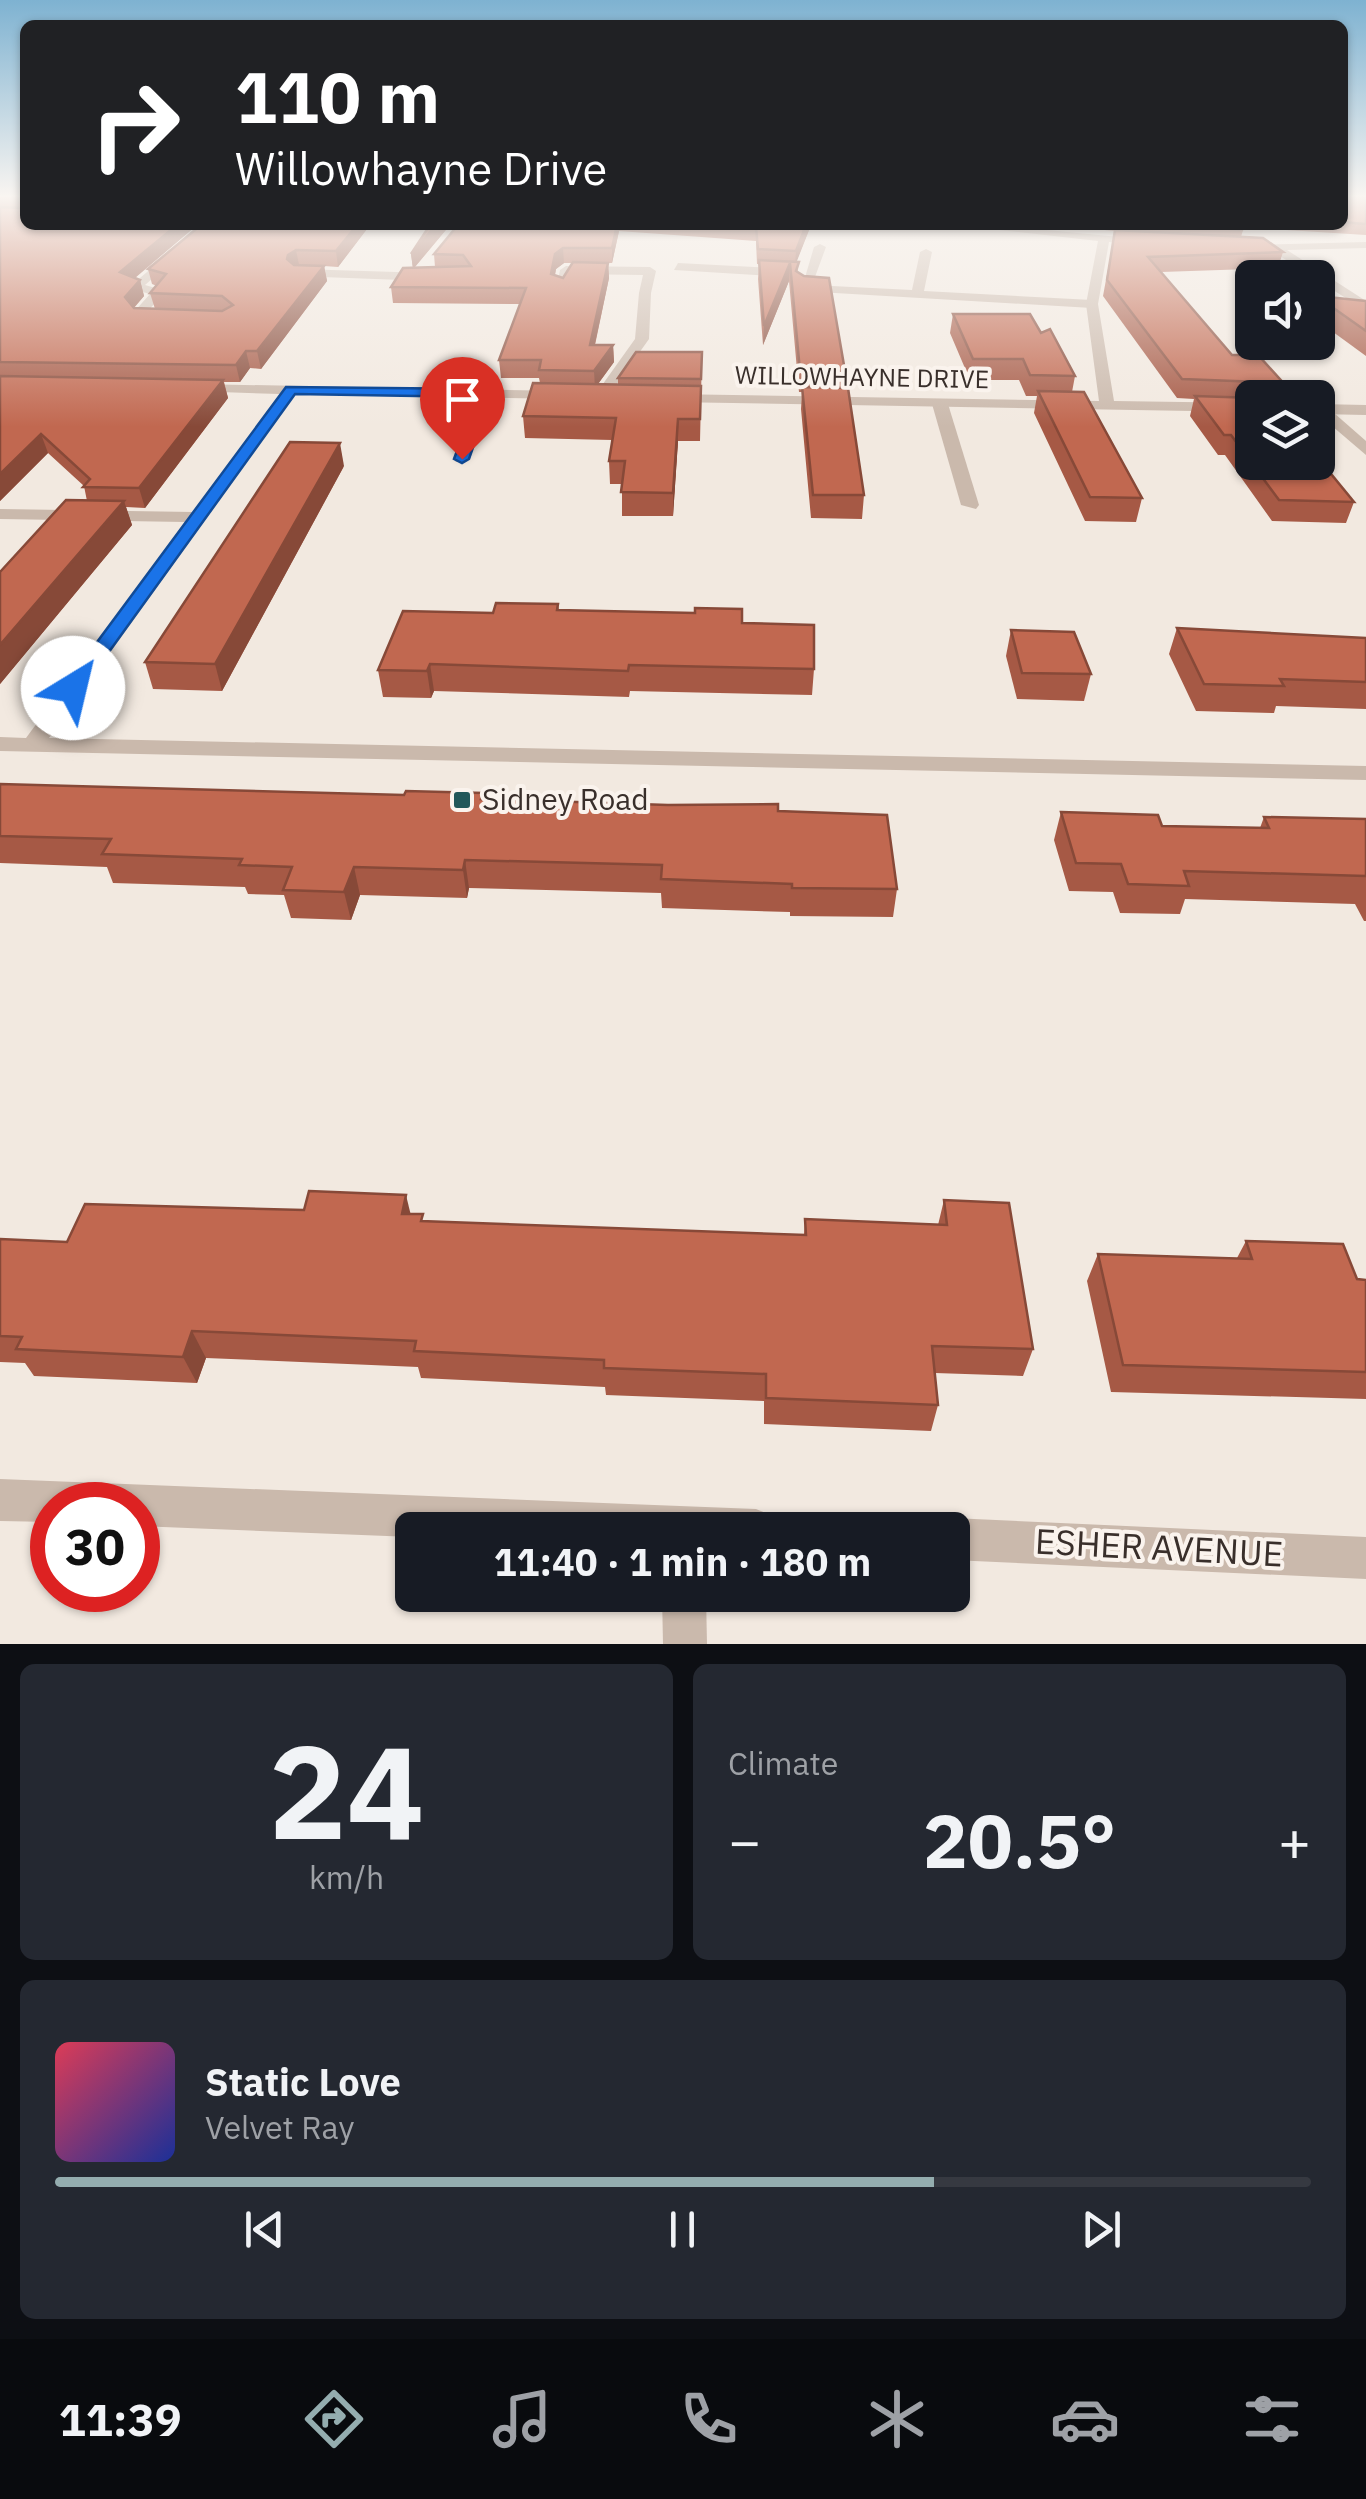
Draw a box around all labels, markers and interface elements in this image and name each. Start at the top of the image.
text: 110 m [235,51,440,142]
icon: right [70,60,200,190]
text: Willowhayne Drive [235,139,607,197]
map controls [1235,260,1335,480]
button: sound [1235,260,1335,360]
pin [420,357,505,460]
street label: WILLOWHAYNE DRIVE [735,358,989,395]
icon: arrive [435,372,490,427]
button: layers [1235,380,1335,480]
position arrow [21,636,125,740]
place label: Sidney Road [482,779,649,818]
marker: Sidney Road [451,789,473,811]
speed limit sign: 30 [30,1482,160,1612]
street label: ESHER AVENUE [1034,1518,1284,1576]
text: 11:40 · 1 min · 180 m [494,1537,871,1586]
text: 24 [268,1706,425,1875]
text: Climate [728,1742,838,1784]
text: 20.5° [923,1791,1116,1889]
text: − [728,1805,761,1876]
text: + [1278,1805,1311,1876]
text: km/h [309,1856,384,1898]
text: Static Love [205,2057,401,2106]
text: Velvet Ray [205,2106,354,2148]
icon: previous [237,2202,292,2257]
icon: pause [655,2202,710,2257]
icon: next [1074,2202,1129,2257]
icon: directions [299,2384,369,2454]
icon: music [487,2384,557,2454]
icon: phone [674,2384,744,2454]
icon: climate [862,2384,932,2454]
icon: car [1050,2384,1120,2454]
icon: filters [1237,2384,1307,2454]
text: 11:39 [59,2390,182,2448]

